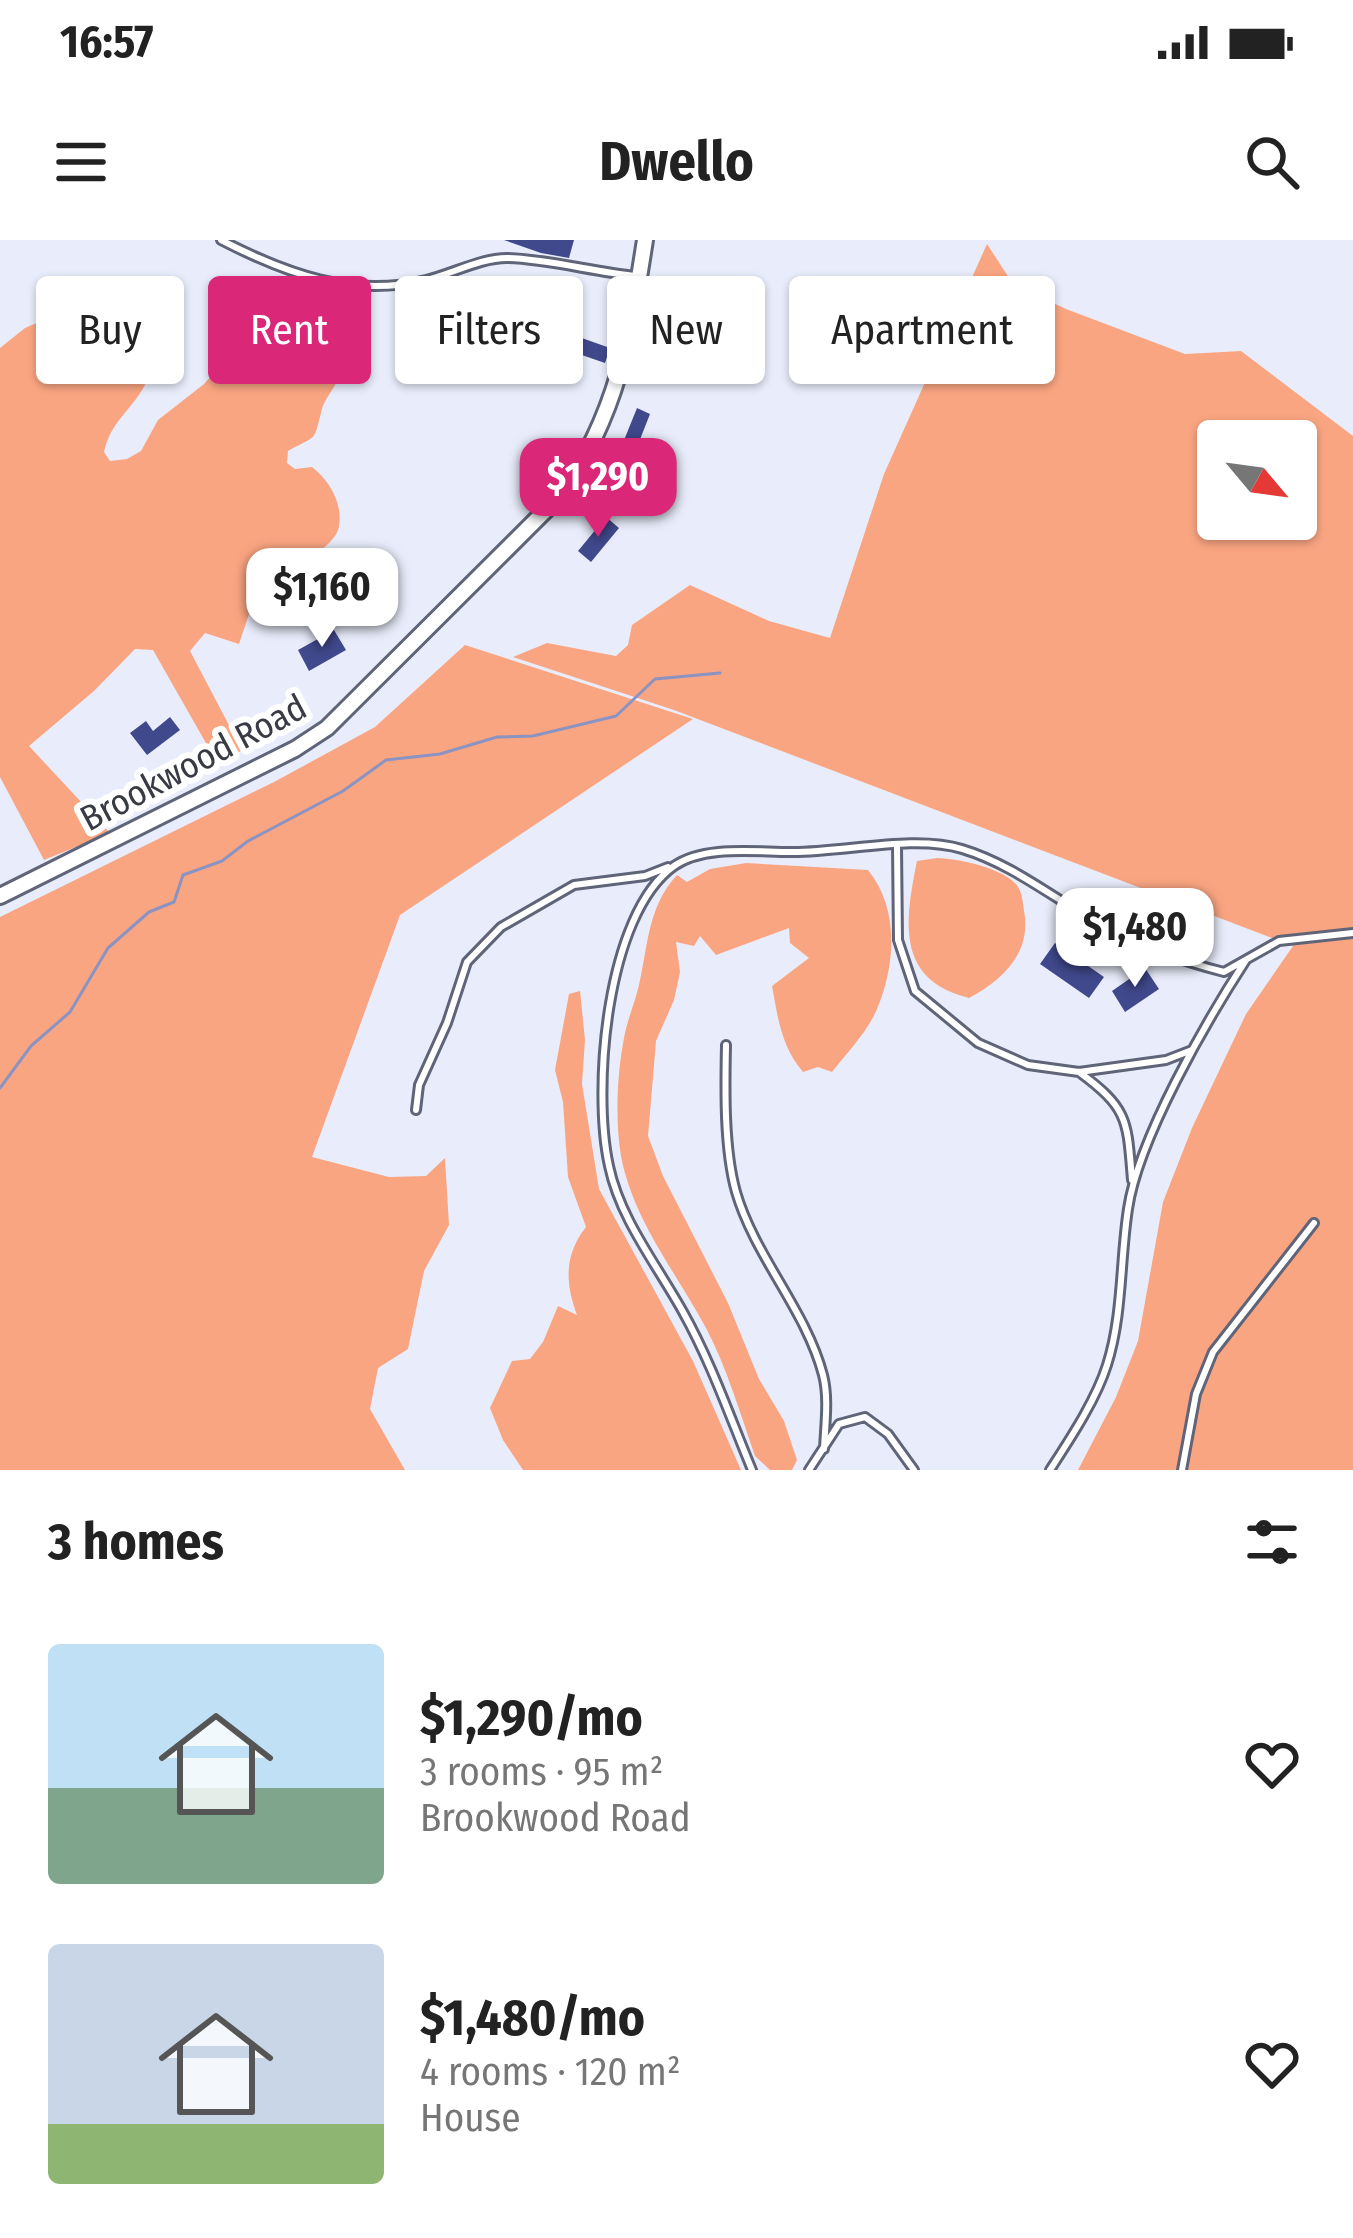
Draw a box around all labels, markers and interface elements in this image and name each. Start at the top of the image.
text: 16:57 [60,15,153,69]
icon: menu [48,129,114,195]
icon: search [1239,129,1305,195]
text: Dwello [599,130,754,194]
chip: Buy [36,276,184,384]
chip: Rent [208,276,371,384]
chip: Filters [395,276,583,384]
chip: New [607,276,765,384]
chip: Apartment [789,276,1055,384]
north arrow [1197,420,1317,540]
map controls [1197,420,1317,540]
pin: $1,290 [500,438,696,540]
text: $1,290 [547,454,649,500]
pin: $1,160 [224,548,420,650]
text: $1,160 [273,564,371,610]
street label: Brookwood Road [73,685,314,841]
pin: $1,480 [1037,888,1233,990]
text: $1,480 [1083,904,1187,950]
icon: filters [1239,1509,1305,1575]
text: 3 homes [48,1511,224,1573]
text: $1,290/mo [420,1687,643,1749]
icon: home [144,1692,288,1836]
icon: heart [1239,1731,1305,1797]
text: 3 rooms · 95 m² [420,1749,663,1795]
text: Brookwood Road [420,1795,691,1841]
text: $1,480/mo [420,1987,645,2049]
icon: home [144,1992,288,2136]
icon: heart [1239,2031,1305,2097]
text: 4 rooms · 120 m² [420,2049,681,2095]
text: House [420,2095,520,2141]

